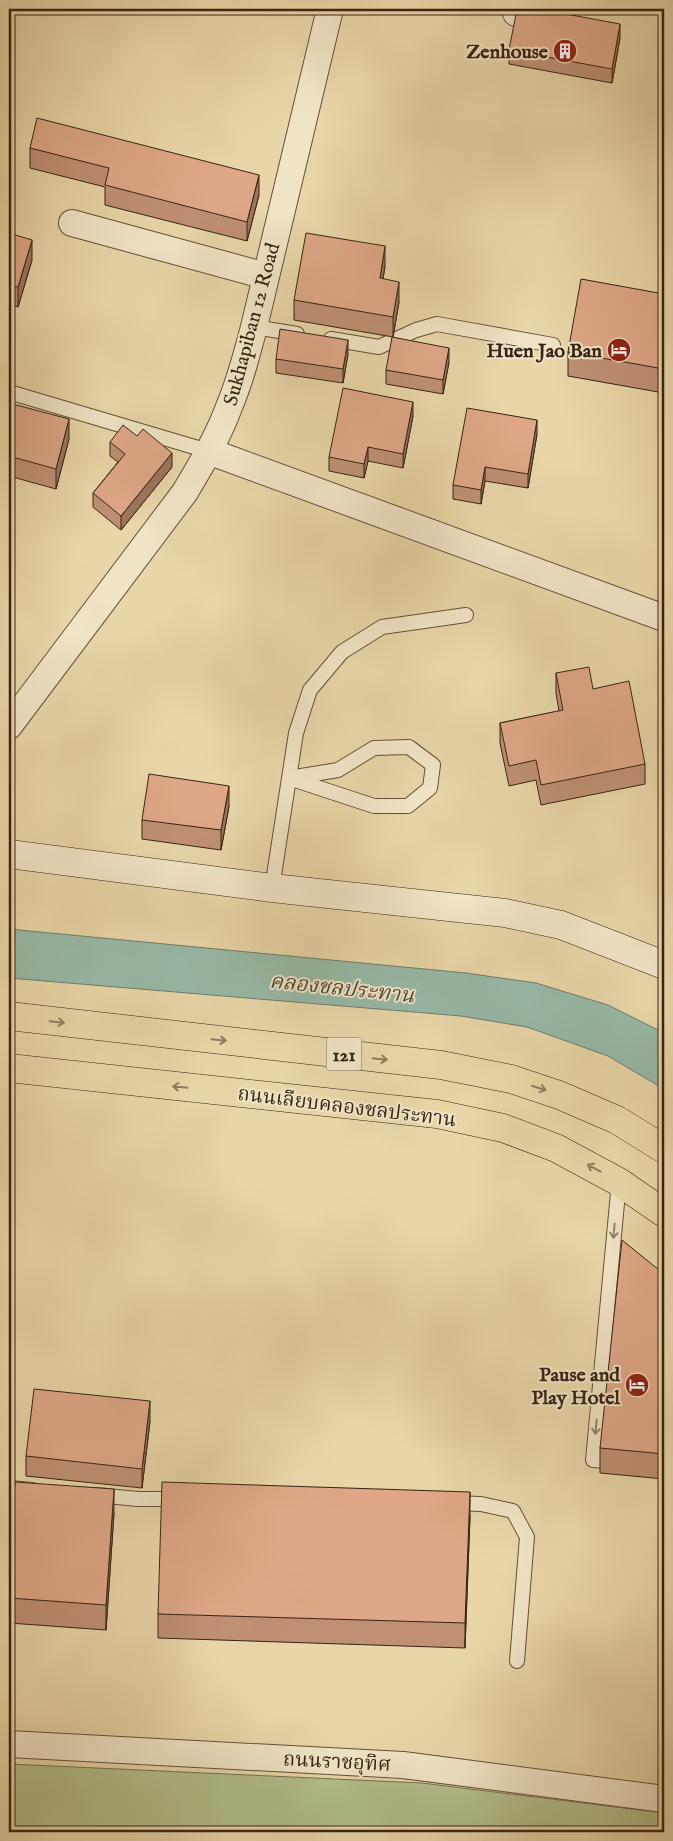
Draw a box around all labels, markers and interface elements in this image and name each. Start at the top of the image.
building icon: Zenhouse [552,38,578,64]
place label: Zenhouse [466,40,549,65]
street label: Sukhapiban 12 Road [219,240,286,408]
hotel icon: Huen Jao Ban [606,337,632,363]
place label: Huen Jao Ban [487,339,602,364]
water label: คลองชลประทาน [268,968,416,1011]
one-way arrow [49,1017,65,1027]
one-way arrow [210,1035,226,1045]
road number: 121 [326,1038,362,1070]
one-way arrow [372,1054,388,1064]
one-way arrow [173,1082,189,1092]
street label: ถนนเลียบคลองชลประทาน [236,1082,458,1133]
one-way arrow [531,1084,547,1094]
one-way arrow [587,1163,601,1173]
one-way arrow [609,1222,619,1238]
place label: Pause and Play Hotel [531,1363,621,1411]
hotel icon: Pause and Play Hotel [624,1372,650,1398]
one-way arrow [592,1419,601,1435]
street label: ถนนราชอุทิศ [282,1747,391,1778]

